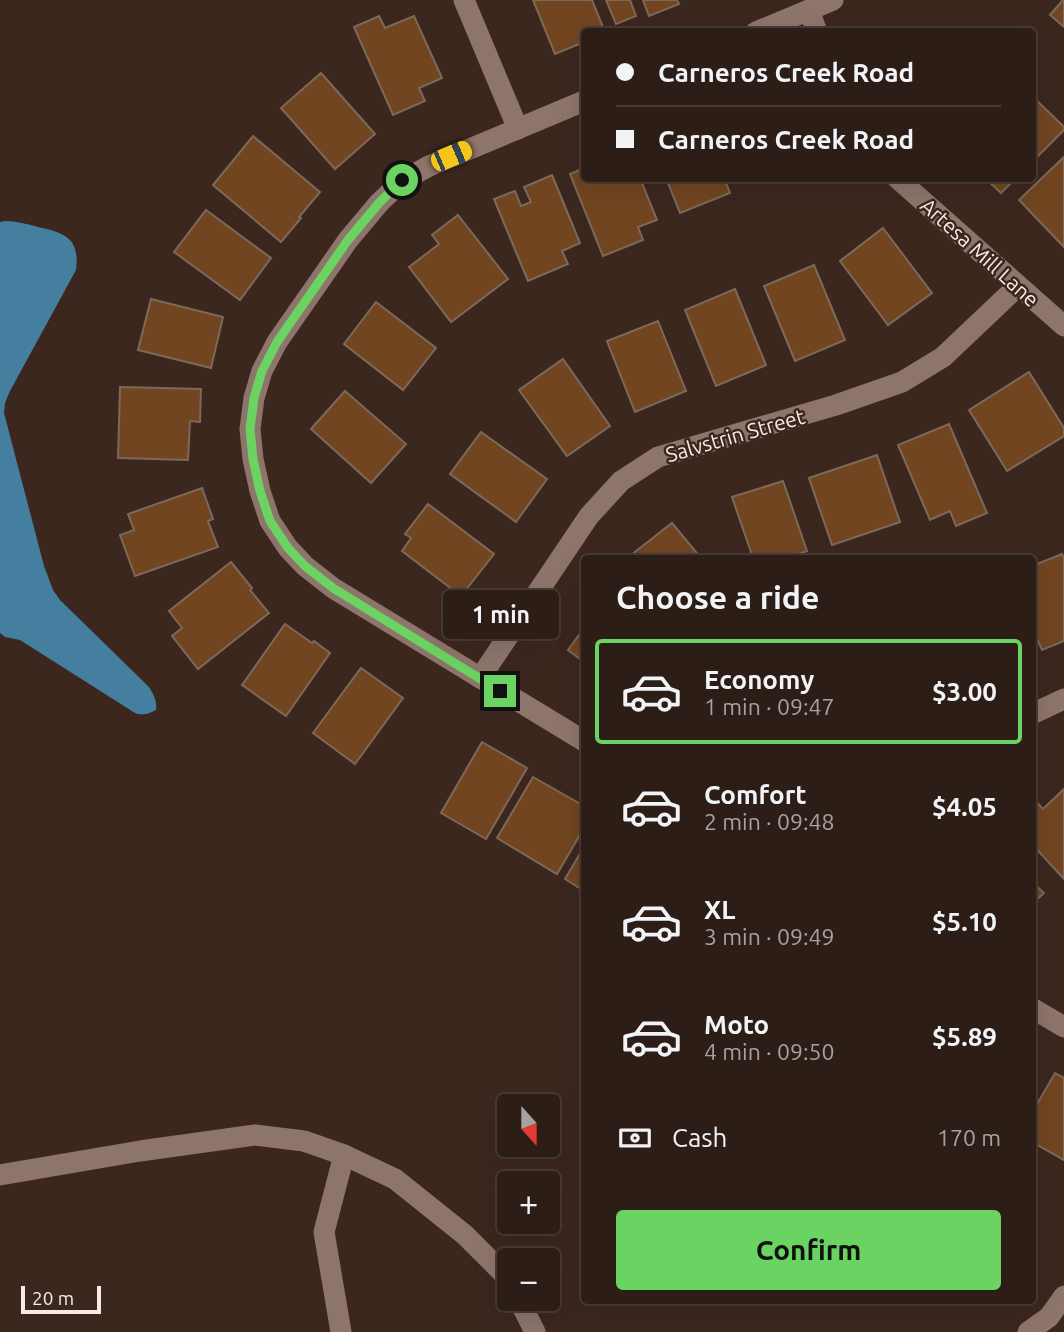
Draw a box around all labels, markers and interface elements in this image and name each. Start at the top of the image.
text: Carneros Creek Road [658,58,914,87]
text: Carneros Creek Road [658,125,914,154]
car [428,138,475,174]
route start [386,164,418,196]
street label: Artesa Mill Lane [916,193,1044,311]
street label: Salvstrin Street [663,404,807,466]
text: Choose a ride [616,579,819,615]
callout: 1 min [442,590,558,638]
text: 1 min [472,602,530,627]
icon: car [620,660,683,723]
text: Economy [704,665,814,694]
route end [484,675,516,707]
text: $3.00 [932,677,997,706]
text: 1 min · 09:47 [704,694,835,719]
icon: car [620,775,683,838]
text: Comfort [704,780,807,809]
text: $4.05 [932,792,997,821]
text: 2 min · 09:48 [704,809,835,834]
icon: car [620,890,683,953]
text: XL [704,895,735,924]
text: $5.10 [932,907,997,936]
text: 3 min · 09:49 [704,924,835,949]
icon: car [620,1005,683,1068]
text: Moto [704,1010,769,1039]
text: $5.89 [932,1022,997,1051]
text: 4 min · 09:50 [704,1039,835,1064]
north arrow [497,1094,560,1157]
map controls [497,1094,560,1311]
icon: cash [616,1119,654,1157]
text: Cash [672,1123,727,1152]
text: 170 m [937,1125,1001,1150]
button: + [497,1171,560,1234]
button: Confirm [616,1210,1001,1290]
button: − [497,1248,560,1311]
scale bar [21,1283,102,1315]
text: 20 m [32,1287,74,1309]

